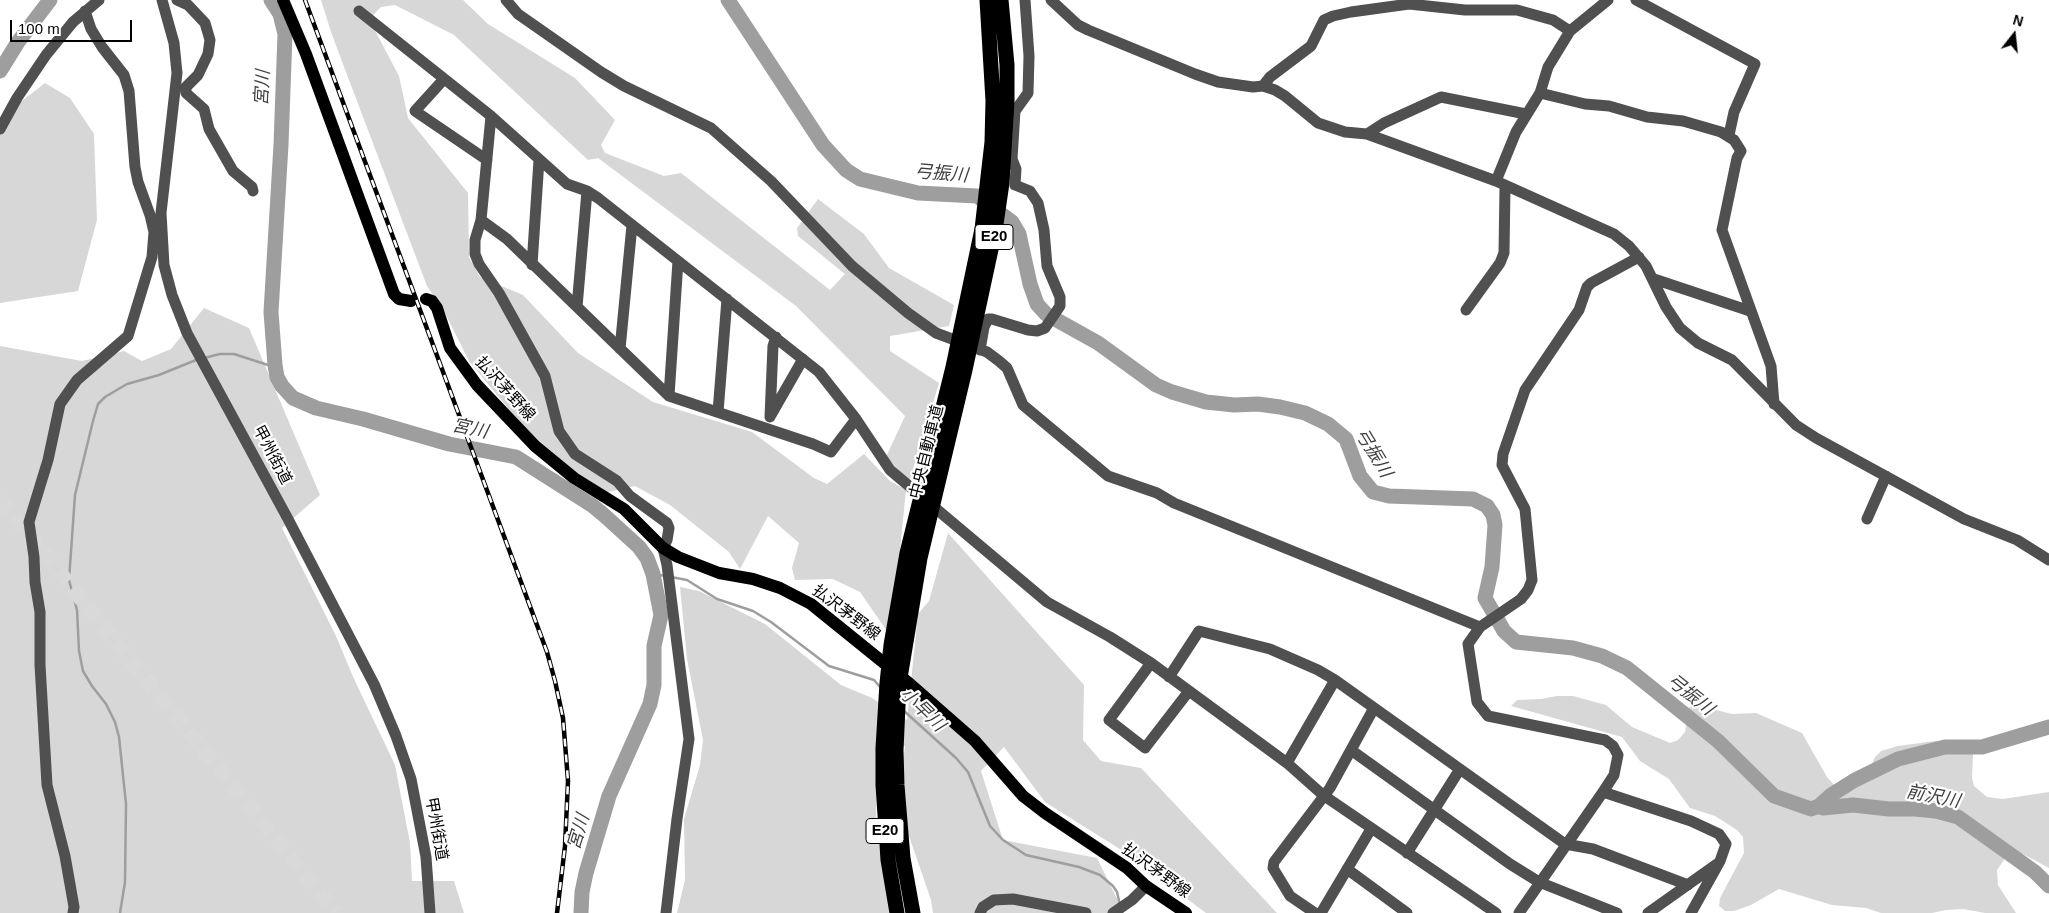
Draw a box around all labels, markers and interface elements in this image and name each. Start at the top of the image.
scale bar [12,10,135,42]
north arrow [1989,10,2039,60]
text: N [2011,11,2025,30]
text: 100 m [18,20,60,37]
water label: 宮川 [251,69,275,107]
water label: 弓振川 [913,161,969,187]
road number: E20 [975,224,1013,250]
street label: 払沢茅野線 [471,353,539,425]
street label: 中央自動車道 [906,403,948,501]
water label: 宮川 [450,415,490,443]
street label: 甲州街道 [249,422,295,488]
water label: 弓振川 [1350,424,1396,482]
street label: 払沢茅野線 [808,581,884,645]
water label: 弓振川 [1662,670,1718,720]
water label: 小早川 [895,683,949,737]
water label: 前沢川 [1904,781,1962,813]
street label: 甲州街道 [421,796,451,862]
water label: 宮川 [563,812,595,852]
road number: E20 [866,818,904,844]
street label: 払沢茅野線 [1118,840,1194,902]

